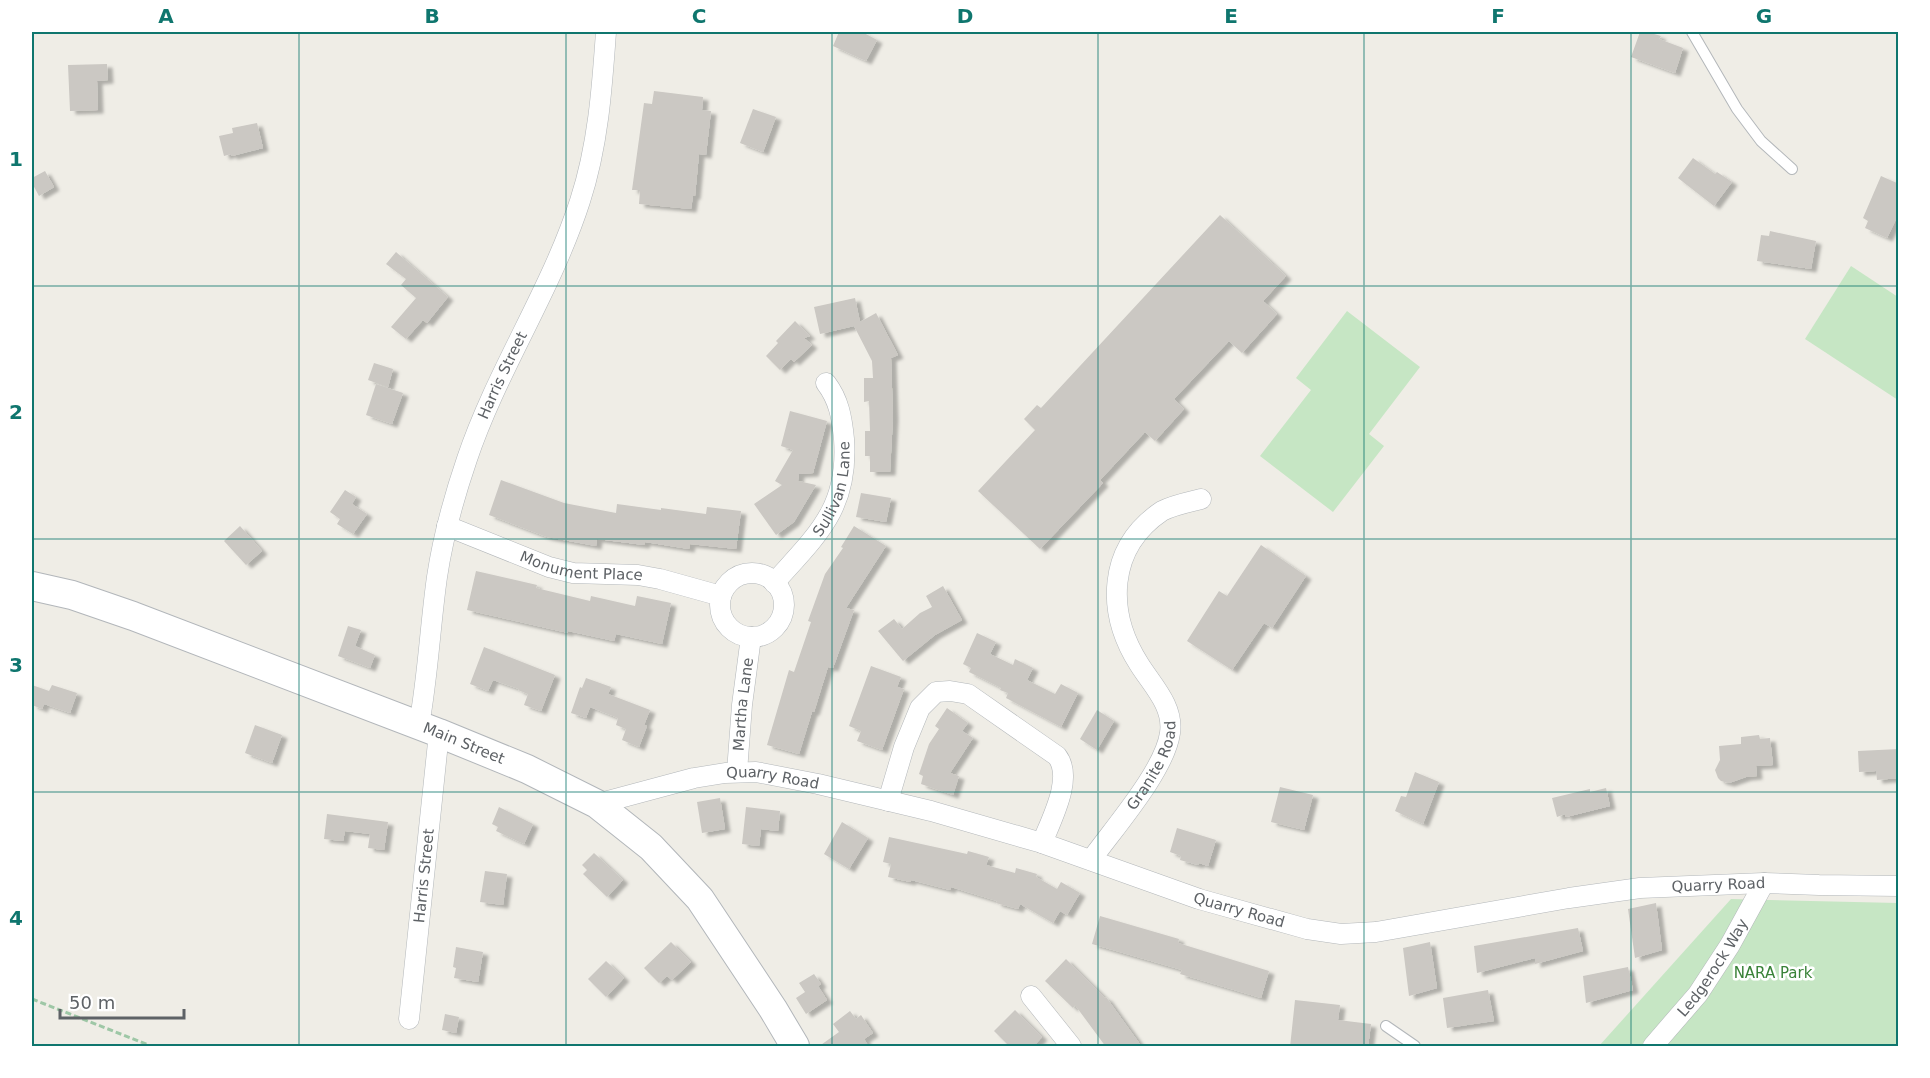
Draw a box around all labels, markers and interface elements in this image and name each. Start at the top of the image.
text: A [158,4,174,28]
text: B [424,4,440,28]
text: C [692,4,706,28]
text: D [957,4,973,28]
text: E [1224,4,1238,28]
text: F [1491,4,1505,28]
text: G [1756,4,1772,28]
text: 1 [9,147,23,171]
street label: Harris Street [474,328,531,422]
text: 2 [9,400,23,424]
street label: Sullivan Lane [809,441,854,540]
street label: Monument Place [517,547,644,585]
text: 3 [9,653,23,677]
street label: Martha Lane [730,656,757,752]
street label: Main Street [421,719,507,768]
street label: Granite Road [1123,720,1180,814]
street label: Quarry Road [726,763,821,793]
street label: Harris Street [410,828,438,924]
street label: Quarry Road [1671,874,1766,896]
street label: Quarry Road [1191,889,1287,931]
text: 4 [9,906,23,930]
street label: Ledgerock Way [1674,915,1752,1020]
park label: NARA Park [1734,964,1813,982]
scale bar [60,982,184,1020]
text: 50 m [69,992,115,1013]

